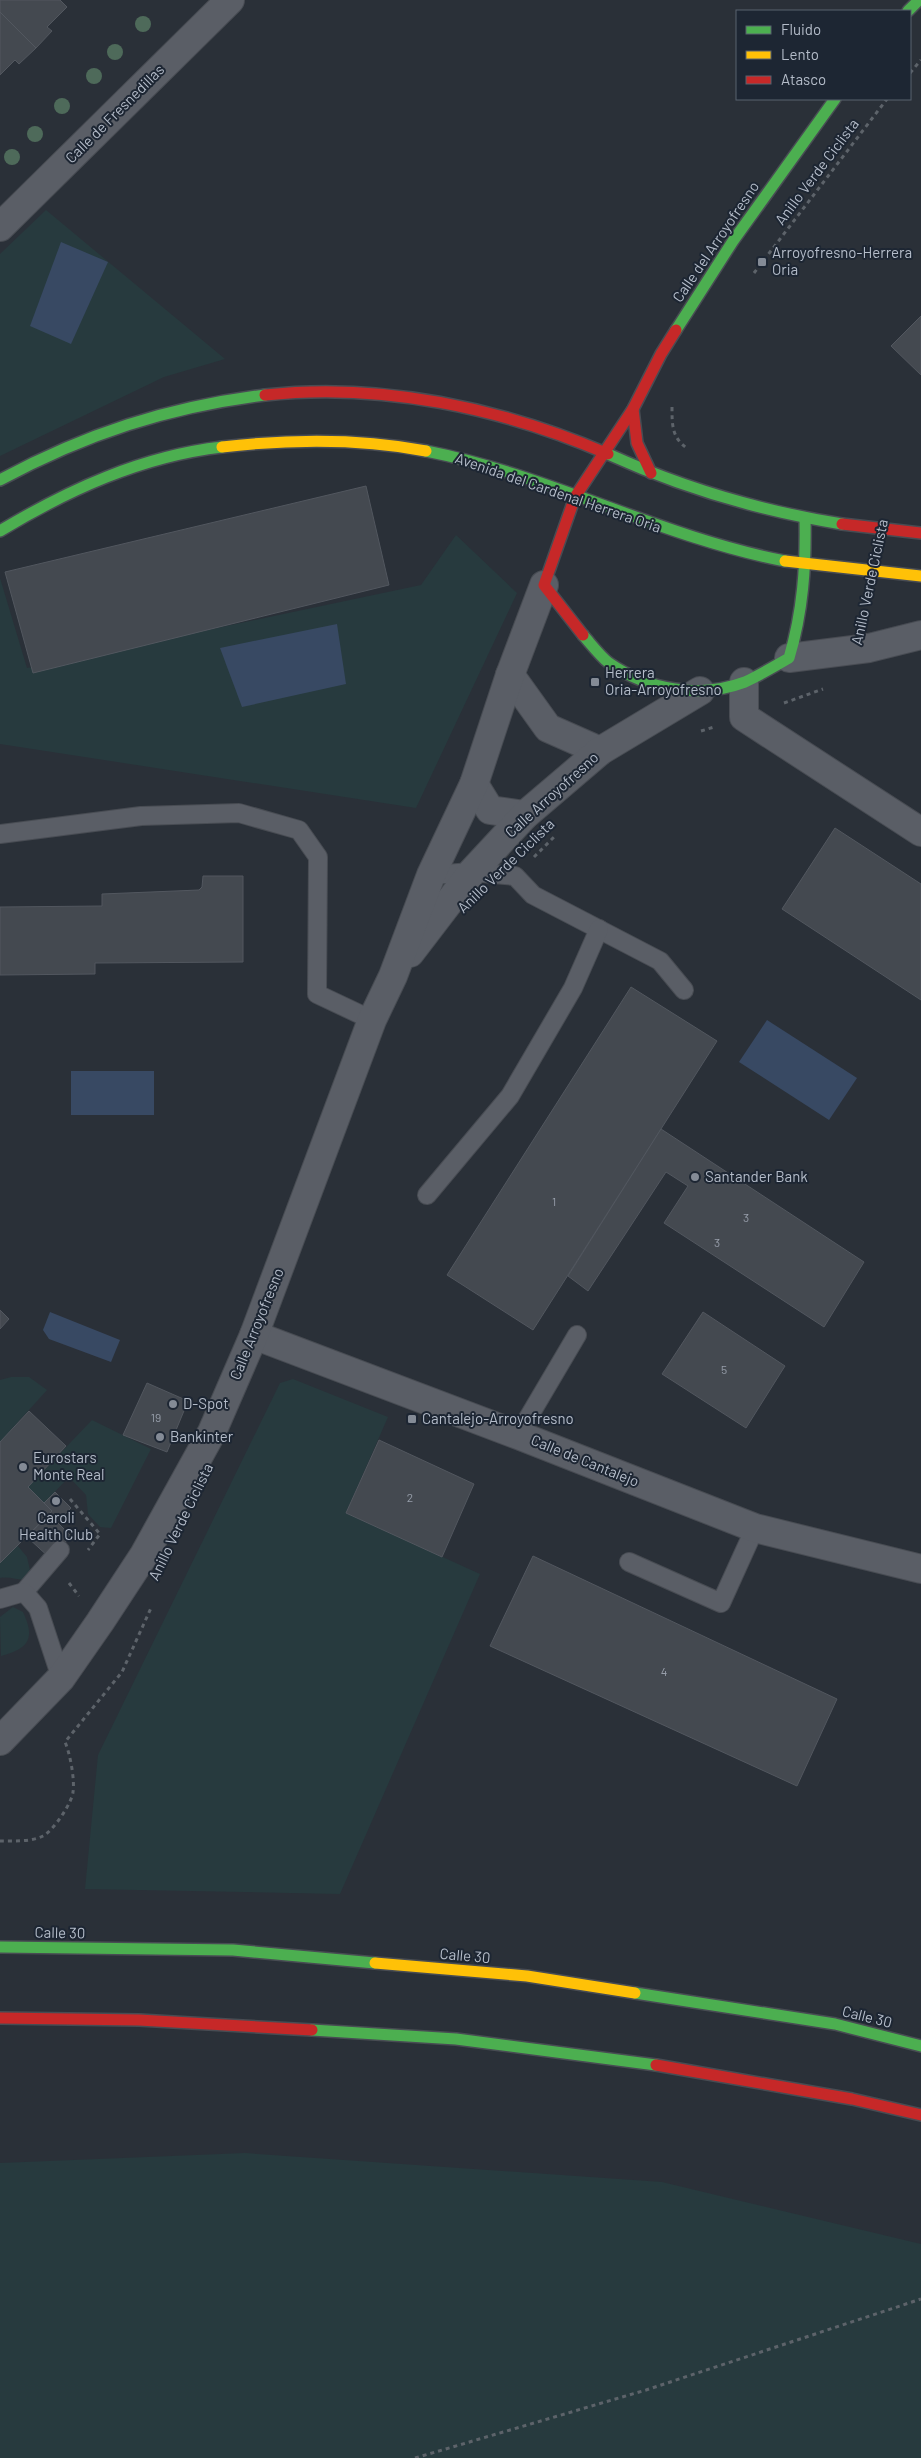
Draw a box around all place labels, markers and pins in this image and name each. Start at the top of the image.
place label: Arroyofresno-Herrera Oria [772,243,912,278]
marker: Arroyofresno-Herrera Oria [756,256,768,268]
place label: Herrera Oria-Arroyofresno [605,663,722,698]
marker: Herrera Oria-Arroyofresno [589,676,601,688]
place label: Santander Bank [705,1167,808,1185]
marker: Santander Bank [689,1171,701,1183]
place label: D-Spot [183,1394,229,1412]
marker: D-Spot [167,1398,179,1410]
place label: Cantalejo-Arroyofresno [422,1409,574,1427]
marker: Cantalejo-Arroyofresno [406,1413,418,1425]
place label: Bankinter [170,1427,234,1445]
marker: Bankinter [154,1431,166,1443]
place label: Eurostars Monte Real [33,1448,104,1483]
marker: Eurostars Monte Real [17,1461,29,1473]
marker: Caroli Health Club [50,1495,62,1507]
place label: Caroli Health Club [19,1508,93,1543]

